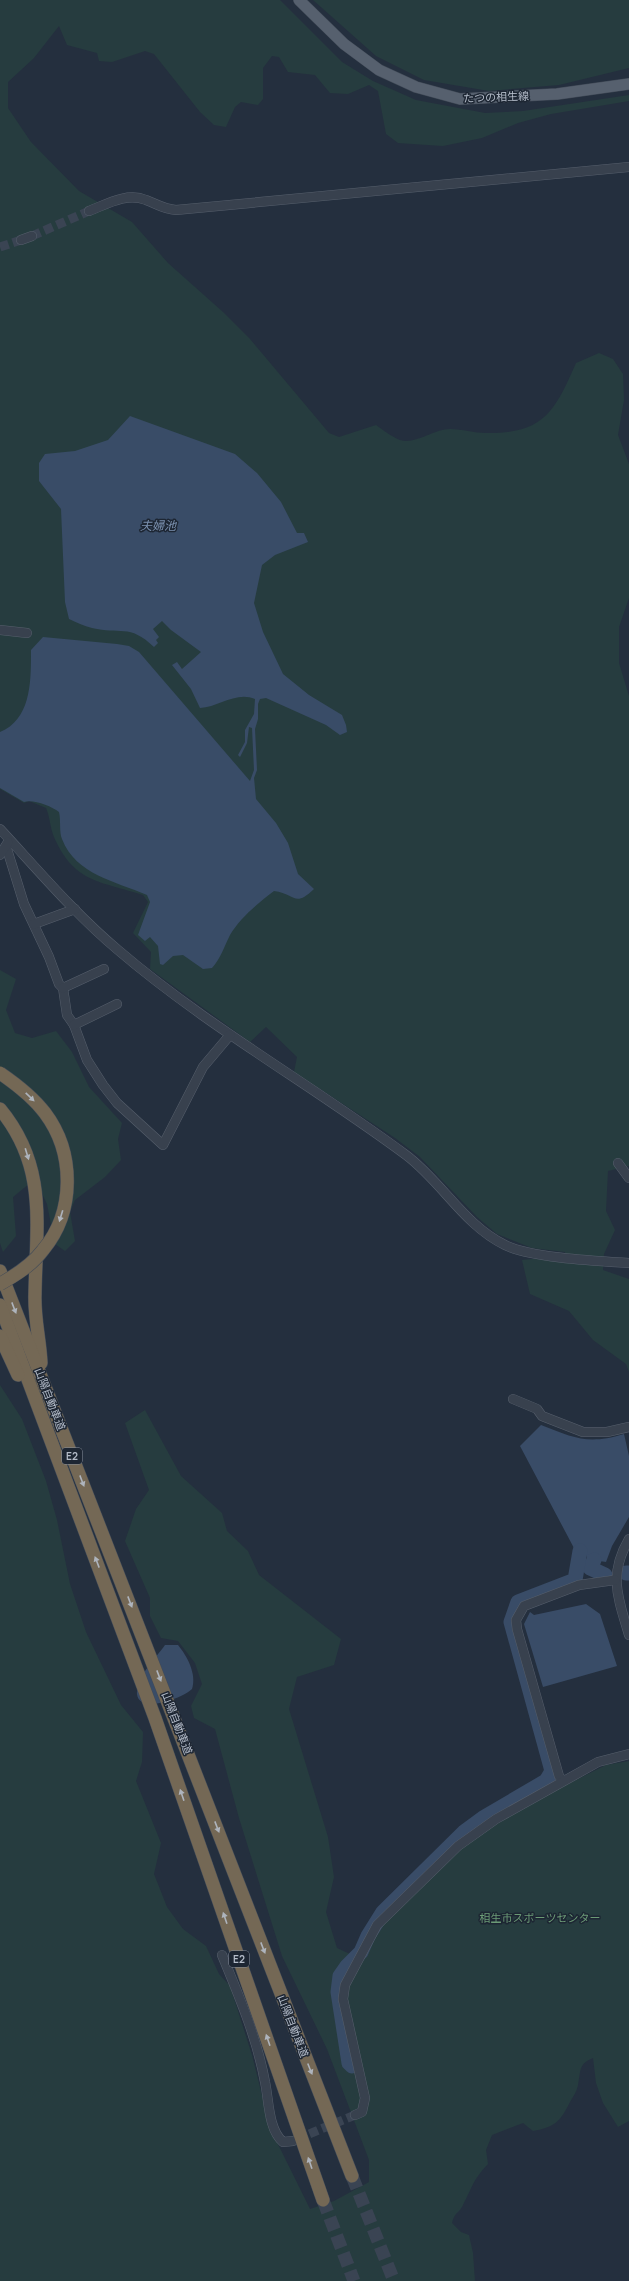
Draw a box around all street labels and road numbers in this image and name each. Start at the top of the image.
street label: たつの相生線 [463,88,529,105]
street label: 山陽自動車道 [32,1365,69,1432]
road number: E2 [62,1448,82,1464]
street label: 山陽自動車道 [159,1689,196,1756]
road number: E2 [229,1951,249,1967]
street label: 山陽自動車道 [275,1992,312,2059]

